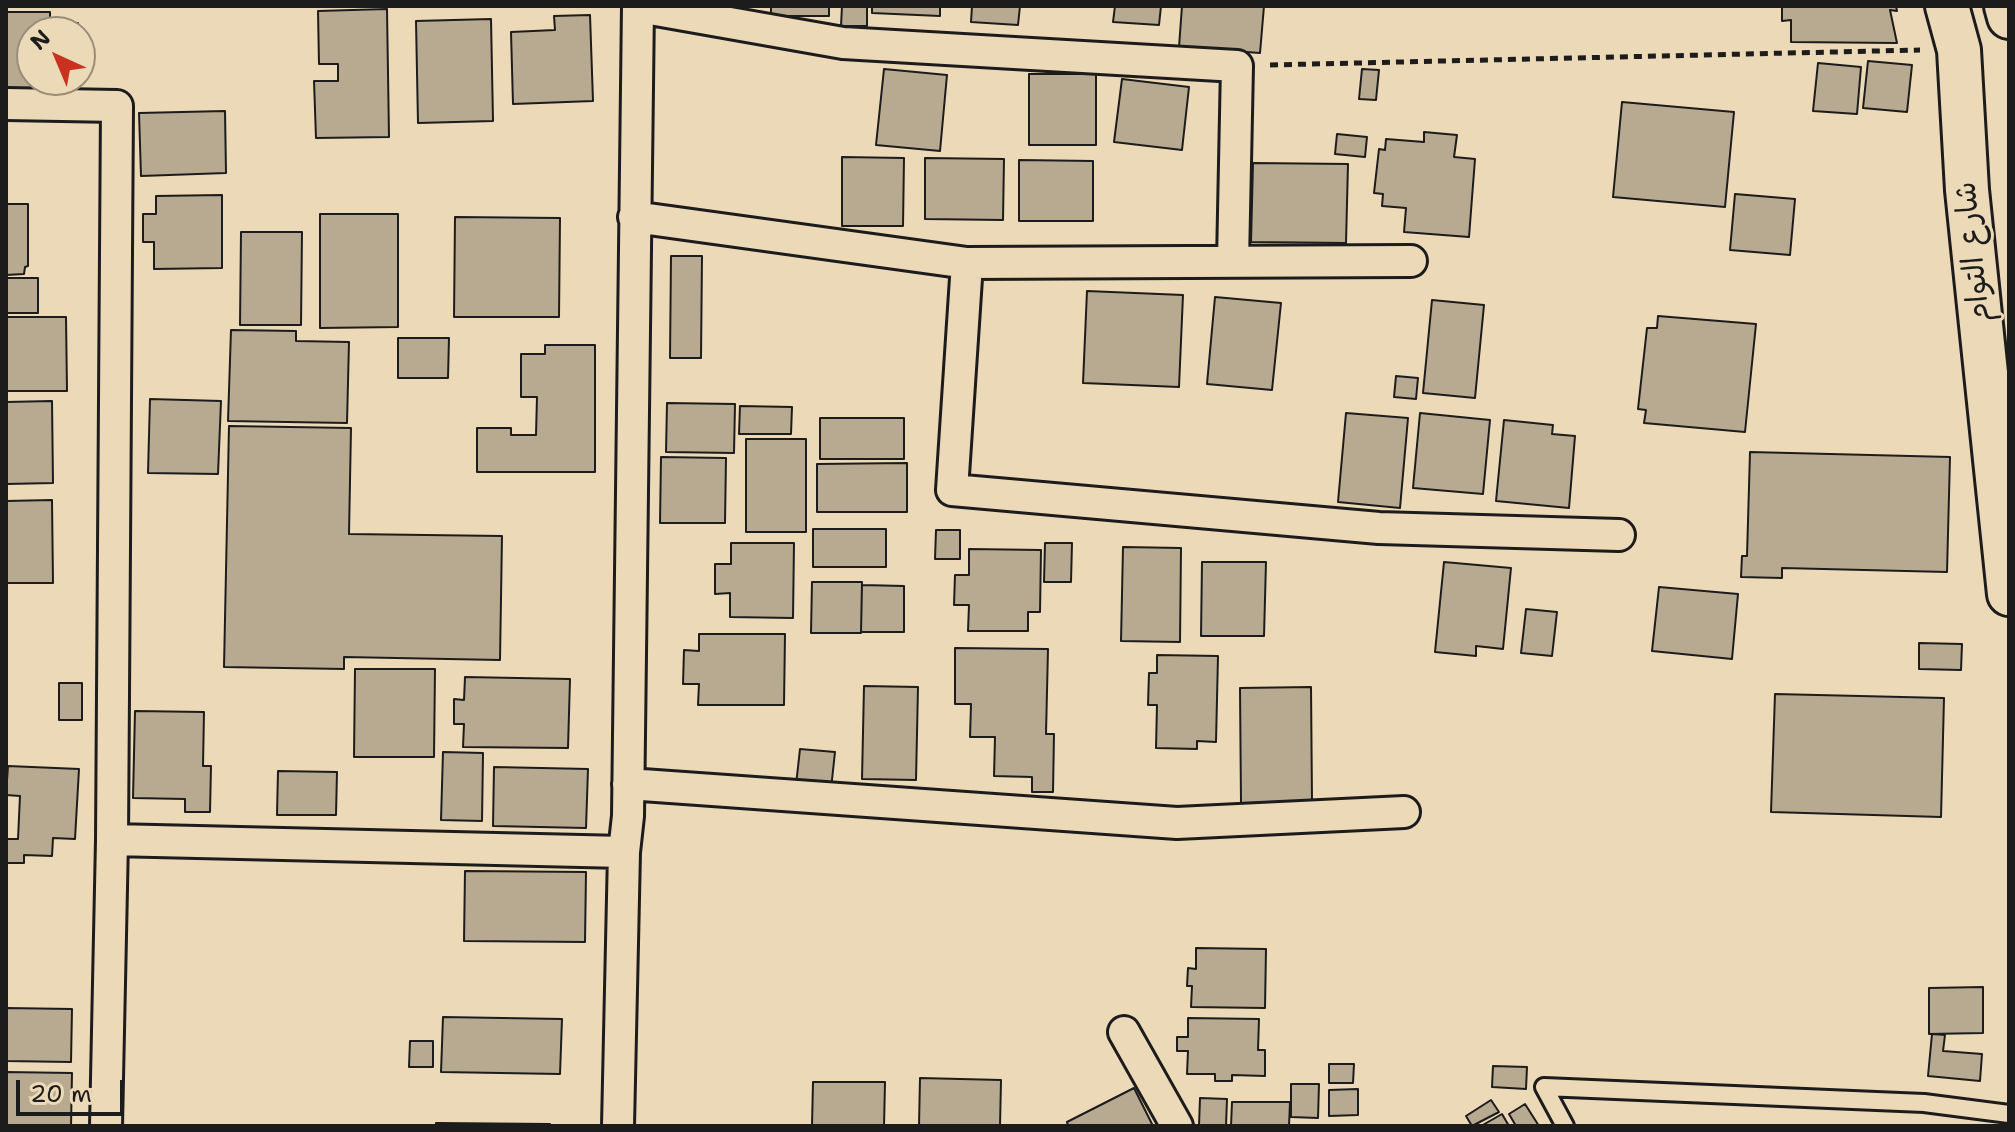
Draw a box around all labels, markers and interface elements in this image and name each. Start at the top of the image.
north arrow [16,16,96,96]
text: N [24,23,57,56]
street label: شارع التوام [1949,180,1999,324]
scale bar [20,1064,128,1114]
text: 20 m [30,1078,92,1110]

